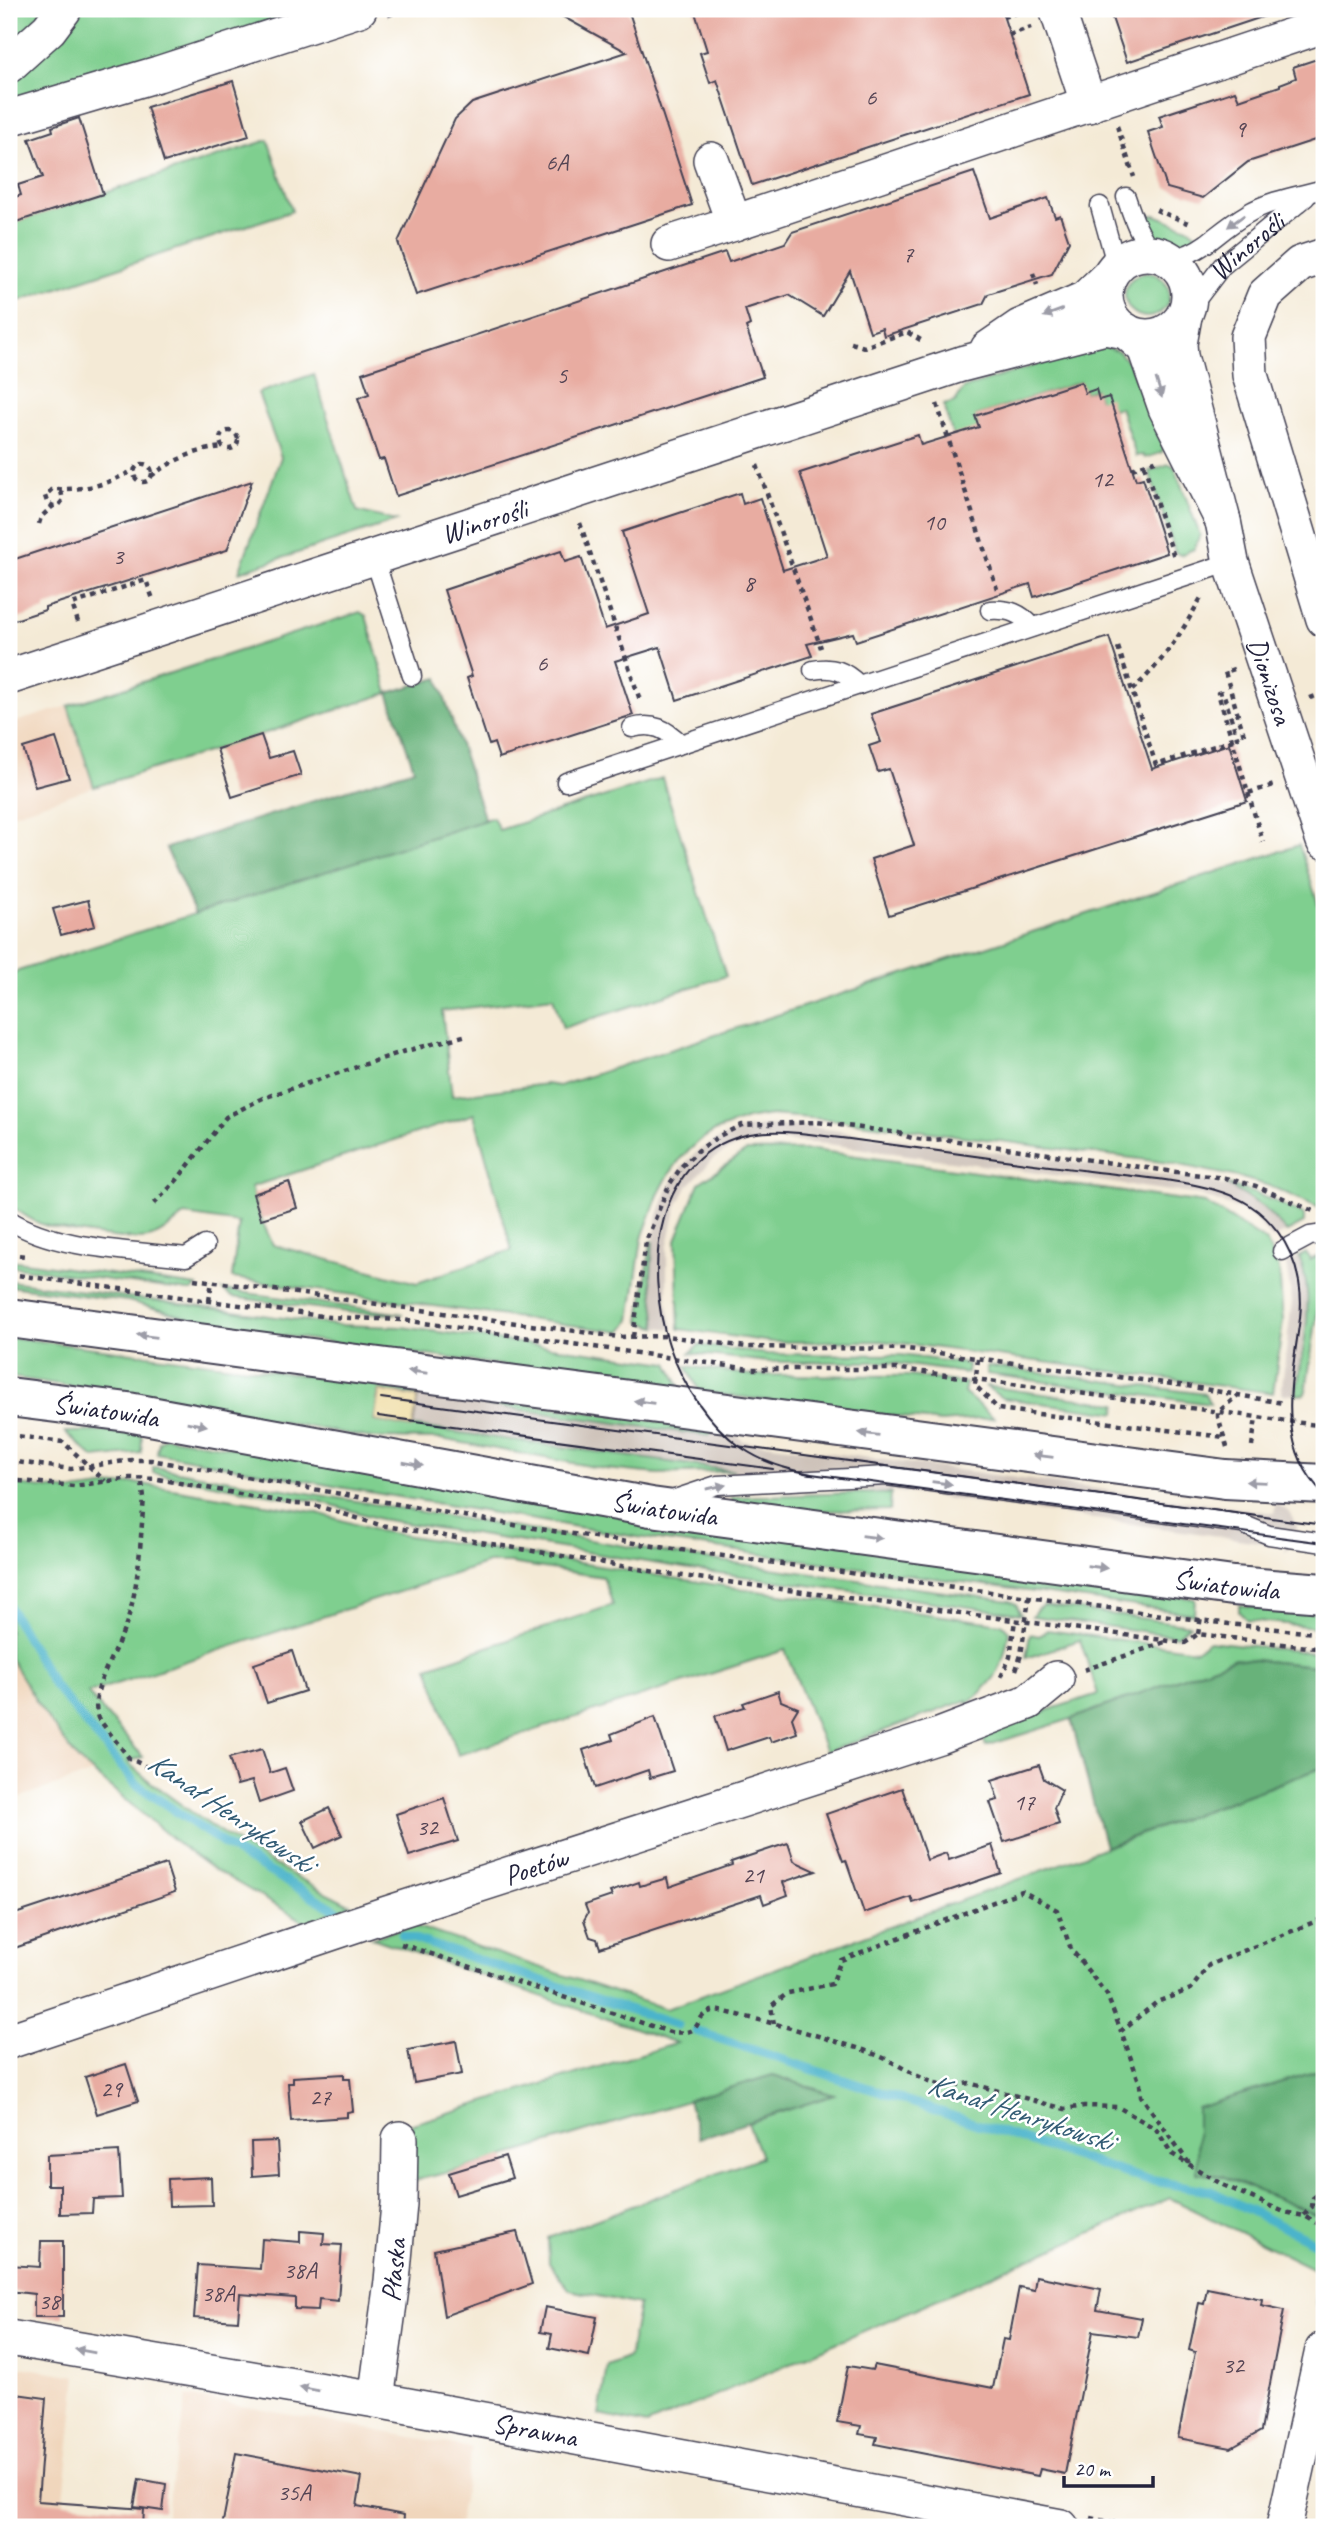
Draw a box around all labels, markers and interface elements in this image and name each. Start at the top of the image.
house number: 6 [866,82,878,112]
house number: 9 [1235,114,1248,144]
house number: 6A [546,147,569,177]
street label: Winorośli [1200,202,1294,287]
one-way arrow [1227,214,1245,228]
house number: 7 [903,239,915,269]
one-way arrow [1043,308,1064,319]
house number: 5 [557,360,569,390]
one-way arrow [1155,378,1165,399]
house number: 12 [1091,464,1115,494]
street label: Winorośli [437,489,535,551]
house number: 10 [923,507,947,537]
house number: 3 [113,541,126,571]
house number: 8 [744,568,757,598]
street label: Dionizosa [1240,633,1302,730]
house number: 6 [537,648,549,678]
one-way arrow [136,1330,158,1341]
one-way arrow [407,1366,429,1377]
street label: Światowida [51,1385,163,1435]
one-way arrow [632,1397,654,1408]
one-way arrow [187,1419,209,1430]
one-way arrow [858,1428,880,1439]
one-way arrow [1032,1450,1054,1461]
one-way arrow [402,1459,424,1470]
one-way arrow [1245,1476,1267,1487]
one-way arrow [932,1478,954,1489]
one-way arrow [705,1481,727,1492]
street label: Światowida [609,1483,721,1534]
one-way arrow [861,1532,883,1543]
street label: Światowida [1171,1561,1282,1607]
one-way arrow [1087,1562,1109,1573]
water label: Kanał Henrykowski [141,1743,327,1885]
house number: 17 [1013,1787,1036,1817]
house number: 32 [416,1812,440,1842]
street label: Poetów [499,1839,574,1893]
house number: 21 [742,1860,765,1890]
water label: Kanał Henrykowski [923,2064,1124,2162]
house number: 29 [100,2074,124,2104]
house number: 27 [309,2082,332,2112]
street label: Płaska [372,2236,413,2304]
house number: 38A [283,2255,318,2285]
house number: 38A [201,2278,236,2308]
house number: 38 [38,2286,62,2316]
one-way arrow [74,2345,96,2356]
house number: 32 [1222,2350,1246,2380]
one-way arrow [298,2383,320,2394]
street label: Sprawna [490,2405,582,2455]
scale bar [1064,2445,1153,2489]
text: 20 m [1074,2456,1112,2482]
house number: 35A [277,2477,312,2507]

